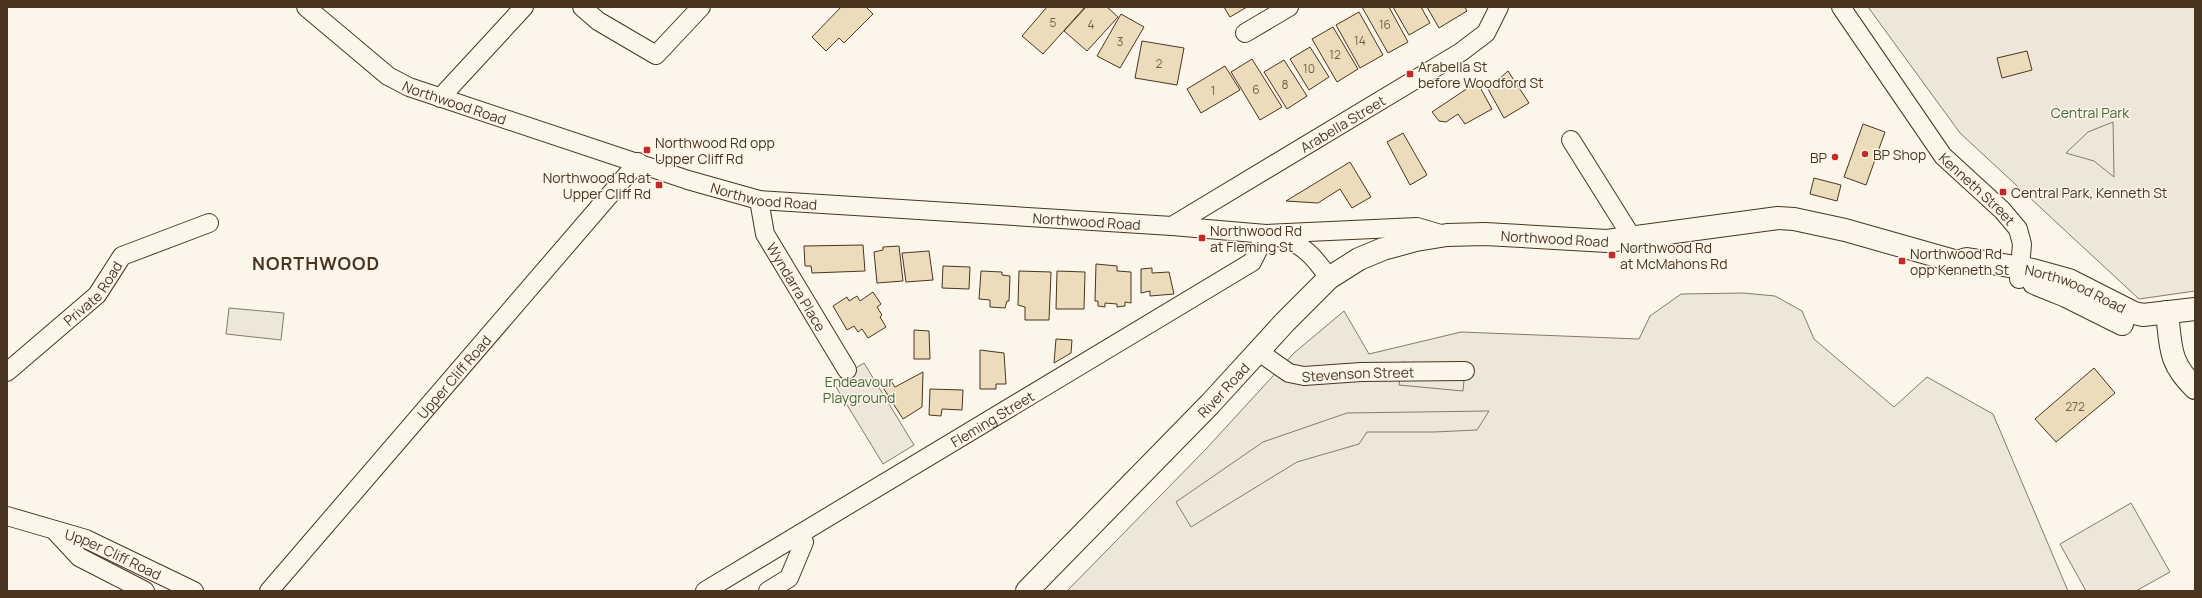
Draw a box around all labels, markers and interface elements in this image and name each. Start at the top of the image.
house number: 5 [1050,14,1057,31]
house number: 4 [1087,16,1095,33]
house number: 16 [1379,16,1391,33]
house number: 14 [1354,32,1366,49]
house number: 3 [1117,33,1123,50]
house number: 12 [1329,46,1341,63]
house number: 2 [1156,55,1163,72]
place label: Arabella St before Woodford St [1418,57,1544,92]
house number: 10 [1303,60,1315,77]
marker: Arabella St before Woodford St [1405,69,1415,79]
street label: Northwood Road [399,76,509,128]
house number: 8 [1282,76,1289,93]
house number: 6 [1252,81,1260,98]
house number: 1 [1211,82,1215,99]
street label: Arabella Street [1296,90,1389,156]
park label: Central Park [2051,103,2130,122]
place label: Northwood Rd opp Upper Cliff Rd [655,133,775,168]
marker: Northwood Rd opp Upper Cliff Rd [642,145,652,155]
place label: BP Shop [1873,145,1926,164]
place label: BP [1810,148,1828,167]
street label: Kenneth Street [1935,148,2020,229]
marker: BP Shop [1860,149,1870,159]
marker: BP [1830,152,1840,162]
place label: Northwood Rd at Upper Cliff Rd [543,168,651,203]
street label: Northwood Road [708,177,818,213]
marker: Northwood Rd at Upper Cliff Rd [654,180,664,190]
place label: Central Park, Kenneth St [2011,183,2168,202]
marker: Central Park, Kenneth St [1998,187,2008,197]
street label: Northwood Road [1032,208,1141,234]
place label: Northwood Rd at Fleming St [1210,221,1302,256]
street label: Northwood Road [1500,225,1609,251]
marker: Northwood Rd at Fleming St [1197,233,1207,243]
place label: Northwood Rd at McMahons Rd [1620,238,1727,273]
street label: Wyndarra Place [763,239,831,335]
place label: Northwood Rd opp Kenneth St [1910,244,2010,279]
marker: Northwood Rd at McMahons Rd [1607,250,1617,260]
district label: NORTHWOOD [252,251,380,275]
marker: Northwood Rd opp Kenneth St [1897,256,1907,266]
street label: Private Road [59,257,126,329]
street label: Northwood Road [2024,259,2129,317]
street label: Upper Cliff Road [412,331,495,422]
street label: River Road [1193,358,1253,421]
street label: Stevenson Street [1301,362,1415,386]
park label: Endeavour Playground [823,372,895,407]
street label: Fleming Street [947,386,1038,451]
house number: 272 [2065,398,2085,415]
street label: Upper Cliff Road [63,524,165,584]

